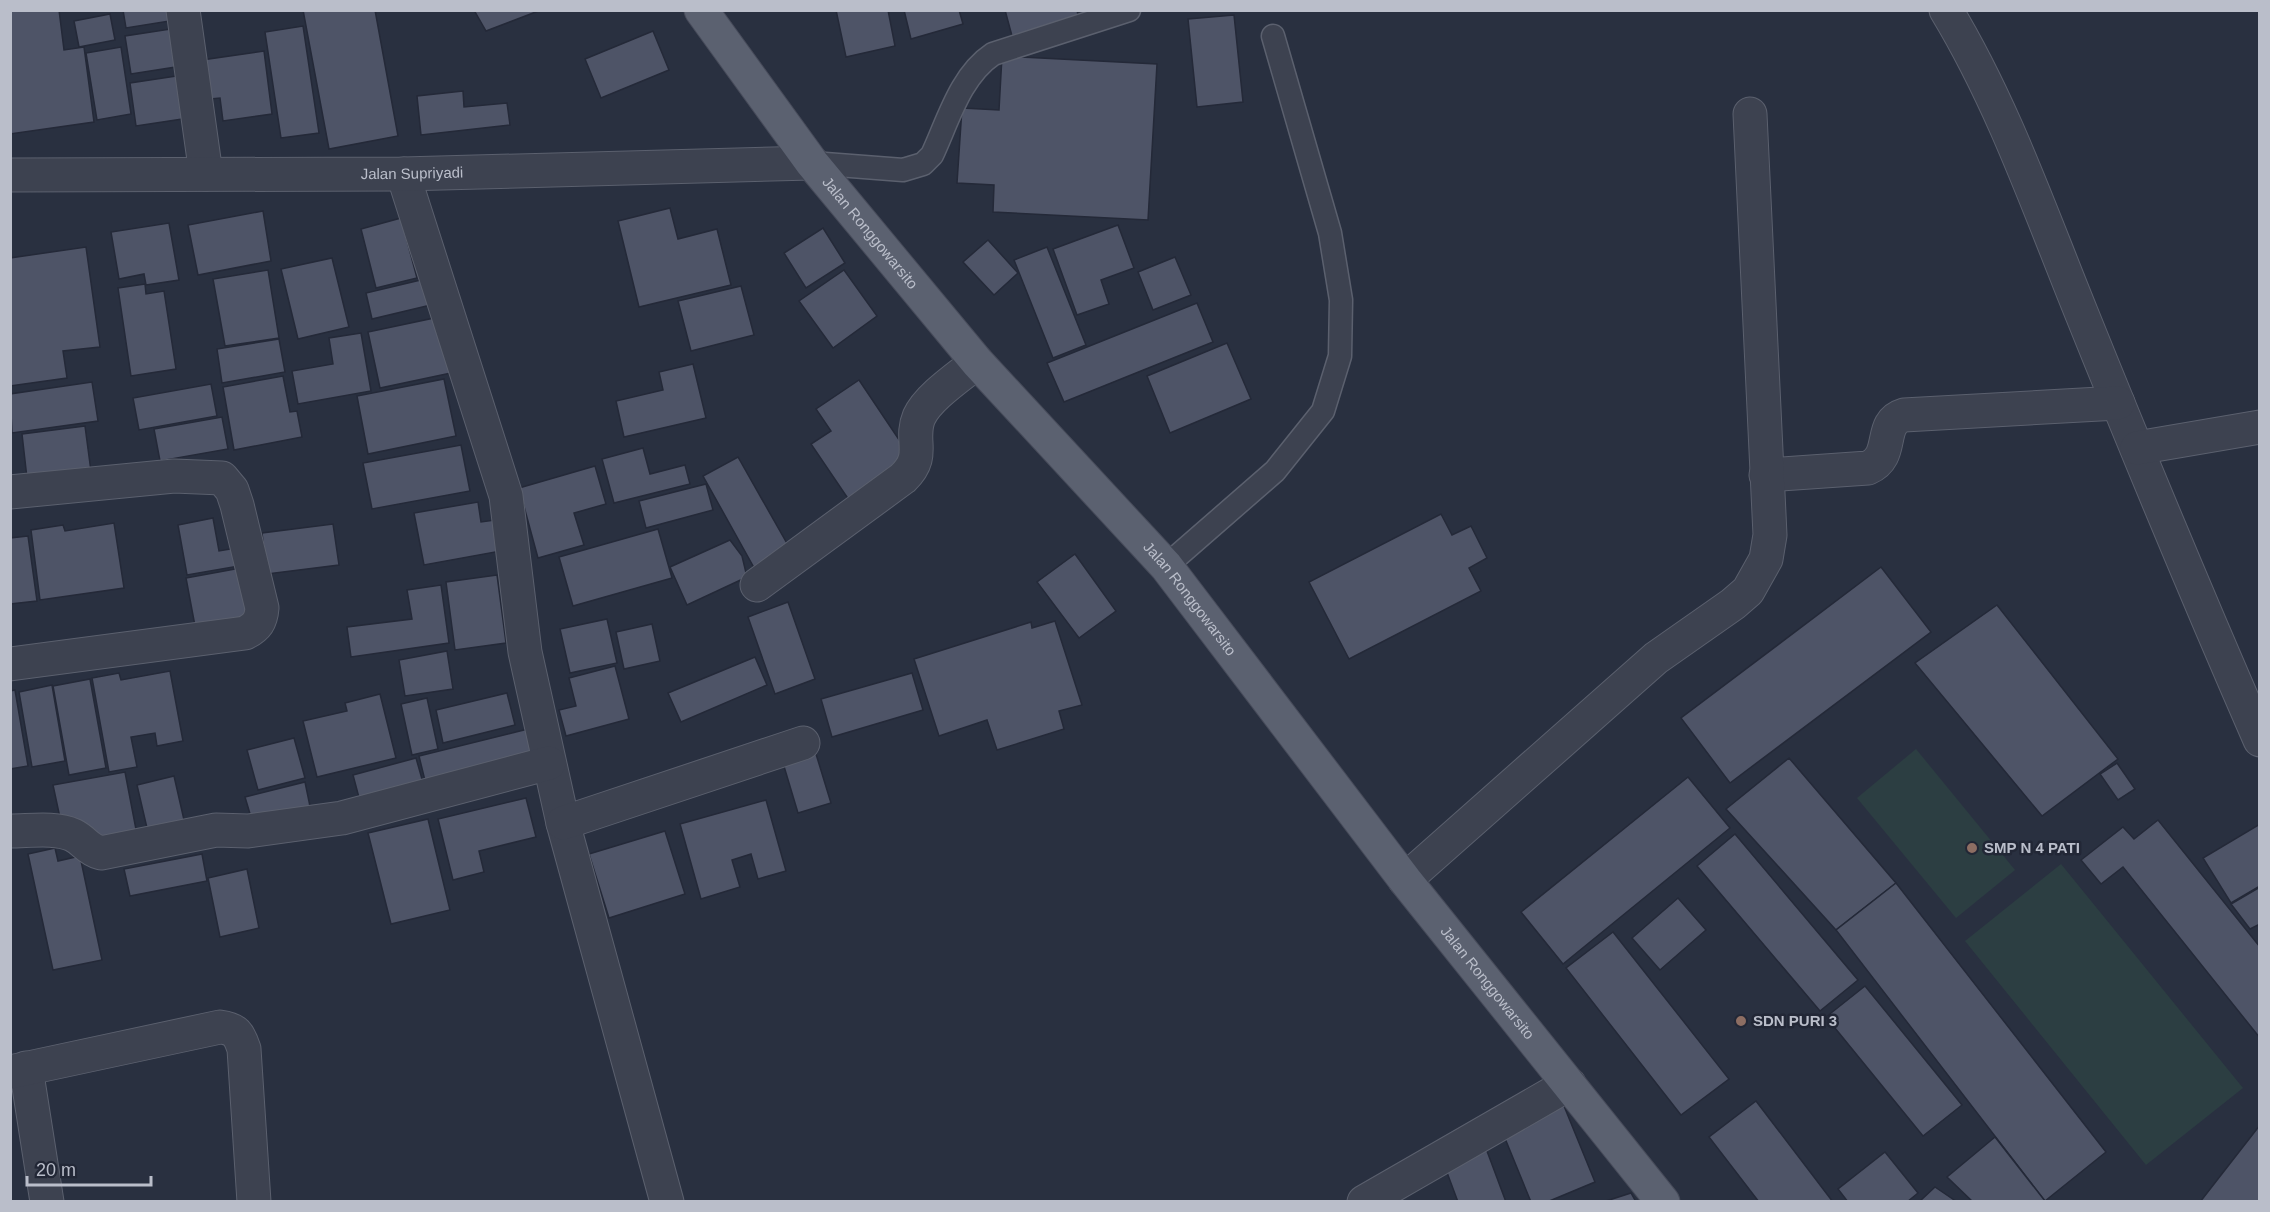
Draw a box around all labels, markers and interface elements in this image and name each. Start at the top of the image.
street label: Jalan Supriyadi [361,163,464,182]
street label: Jalan Ronggowarsito [819,173,922,292]
street label: Jalan Ronggowarsito [1140,538,1240,659]
place label: SMP N 4 PATI [1984,839,2080,856]
marker: SMP N 4 PATI [1965,841,1979,855]
street label: Jalan Ronggowarsito [1437,923,1538,1043]
place label: SDN PURI 3 [1753,1012,1837,1029]
marker: SDN PURI 3 [1734,1014,1748,1028]
scale bar [27,1149,152,1187]
text: 20 m [36,1160,76,1180]

